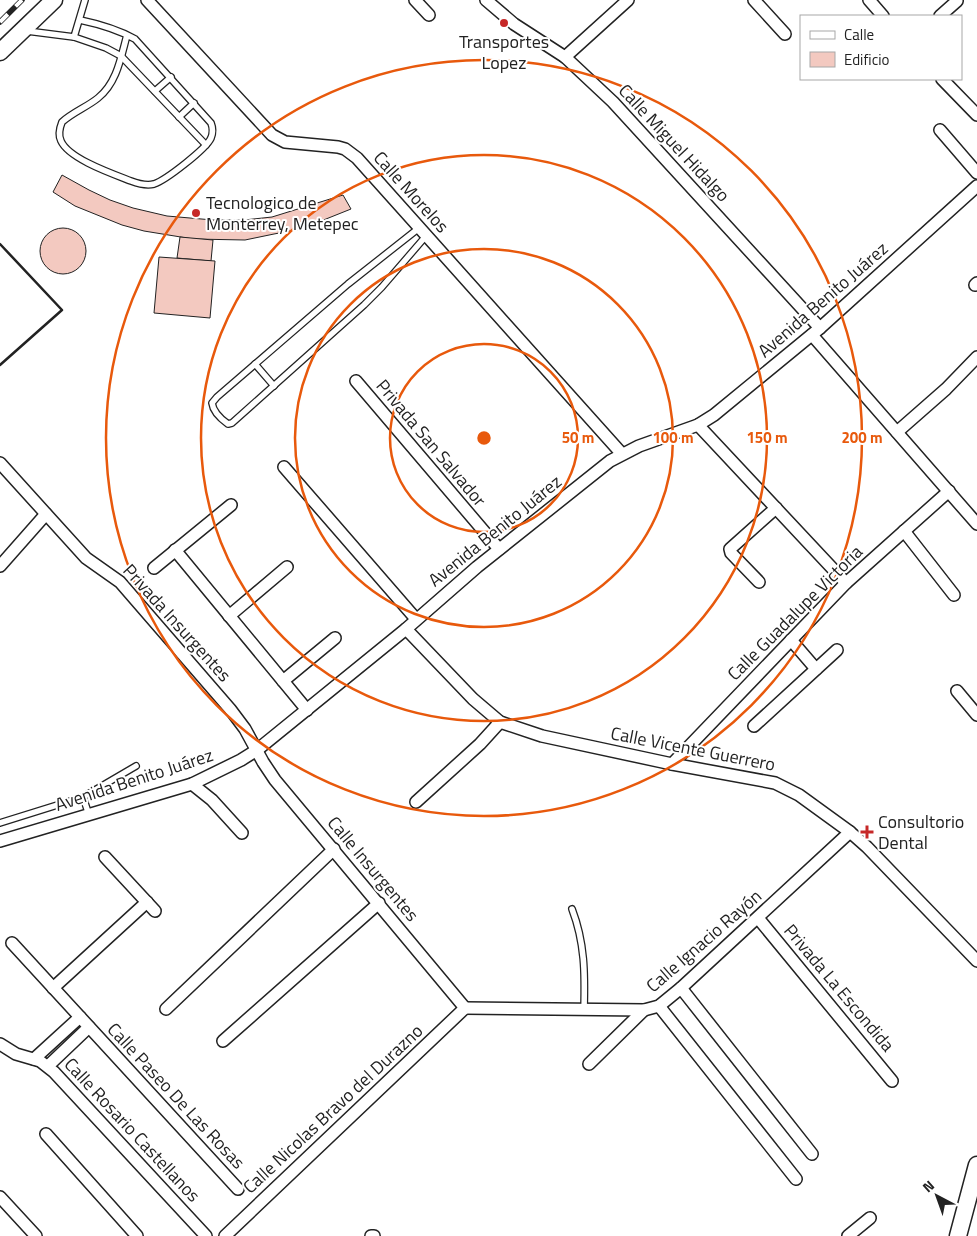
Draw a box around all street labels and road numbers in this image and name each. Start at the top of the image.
street label: Calle Miguel Hidalgo [612,78,736,208]
street label: Calle Morelos [367,145,455,239]
street label: Avenida Benito Juárez [752,235,894,364]
street label: Privada San Salvador [370,373,493,512]
street label: Avenida Benito Juárez [422,468,567,593]
street label: Calle Guadalupe Victoria [721,539,869,687]
street label: Privada Insurgentes [117,558,238,688]
street label: Calle Vicente Guerrero [609,719,778,778]
street label: Avenida Benito Juárez [51,741,216,818]
street label: Calle Insurgentes [321,810,426,927]
street label: Calle Ignacio Rayón [640,883,767,998]
street label: Privada La Escondida [778,918,901,1058]
street label: Calle Paseo De Las Rosas [101,1016,252,1175]
street label: Calle Nicolas Bravo del Durazno [237,1018,429,1200]
street label: Calle Rosario Castellanos [58,1051,207,1208]

